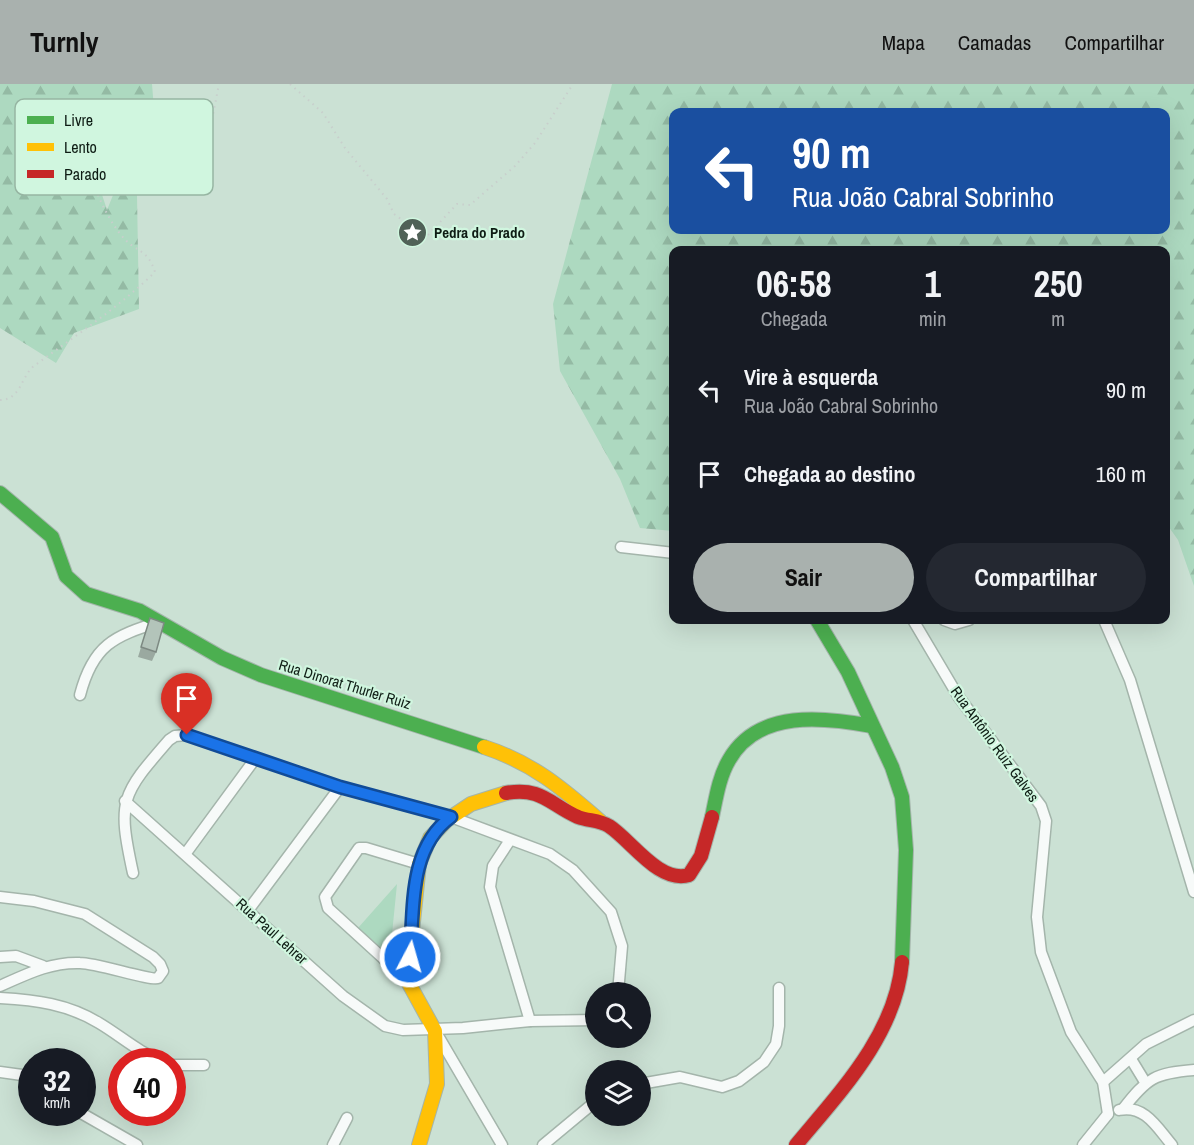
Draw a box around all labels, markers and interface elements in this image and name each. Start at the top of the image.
text: Turnly [30,23,99,61]
text: Mapa [882,28,925,57]
text: Camadas [958,28,1031,57]
text: Compartilhar [1064,28,1164,57]
legend [15,99,213,195]
text: Livre [64,109,93,131]
text: 90 m [792,125,871,181]
icon: left [693,132,771,210]
text: Lento [64,136,97,158]
text: Parado [64,163,106,185]
text: Rua João Cabral Sobrinho [792,179,1054,215]
place icon: Pedra do Prado [397,216,429,248]
place label: Pedra do Prado [434,222,525,243]
text: 06:58 [756,260,832,308]
text: 1 [924,260,941,308]
text: 250 [1034,260,1083,308]
text: Chegada [761,305,827,332]
text: min [919,305,946,332]
text: m [1051,305,1065,332]
text: Vire à esquerda [744,362,878,392]
icon: left [693,374,726,407]
text: 90 m [1106,375,1146,405]
text: Rua João Cabral Sobrinho [744,392,938,419]
icon: arrive [693,458,726,491]
text: Chegada ao destino [744,459,915,489]
text: 160 m [1096,459,1146,489]
button: Sair [693,543,914,612]
button: Compartilhar [926,543,1146,612]
street label: Rua Dinorat Thurler Ruiz [276,654,414,714]
pin [161,673,212,735]
icon: arrive [170,682,203,715]
street label: Rua Antônio Ruiz Galves [946,682,1044,806]
street label: Rua Paul Lehrer [232,893,312,969]
position arrow [378,925,442,989]
map controls [585,982,651,1126]
button: search [585,982,651,1048]
speed limit sign: 40 [108,1048,186,1126]
text: 32 [43,1060,71,1100]
button: layers [585,1060,651,1126]
text: km/h [44,1092,70,1113]

